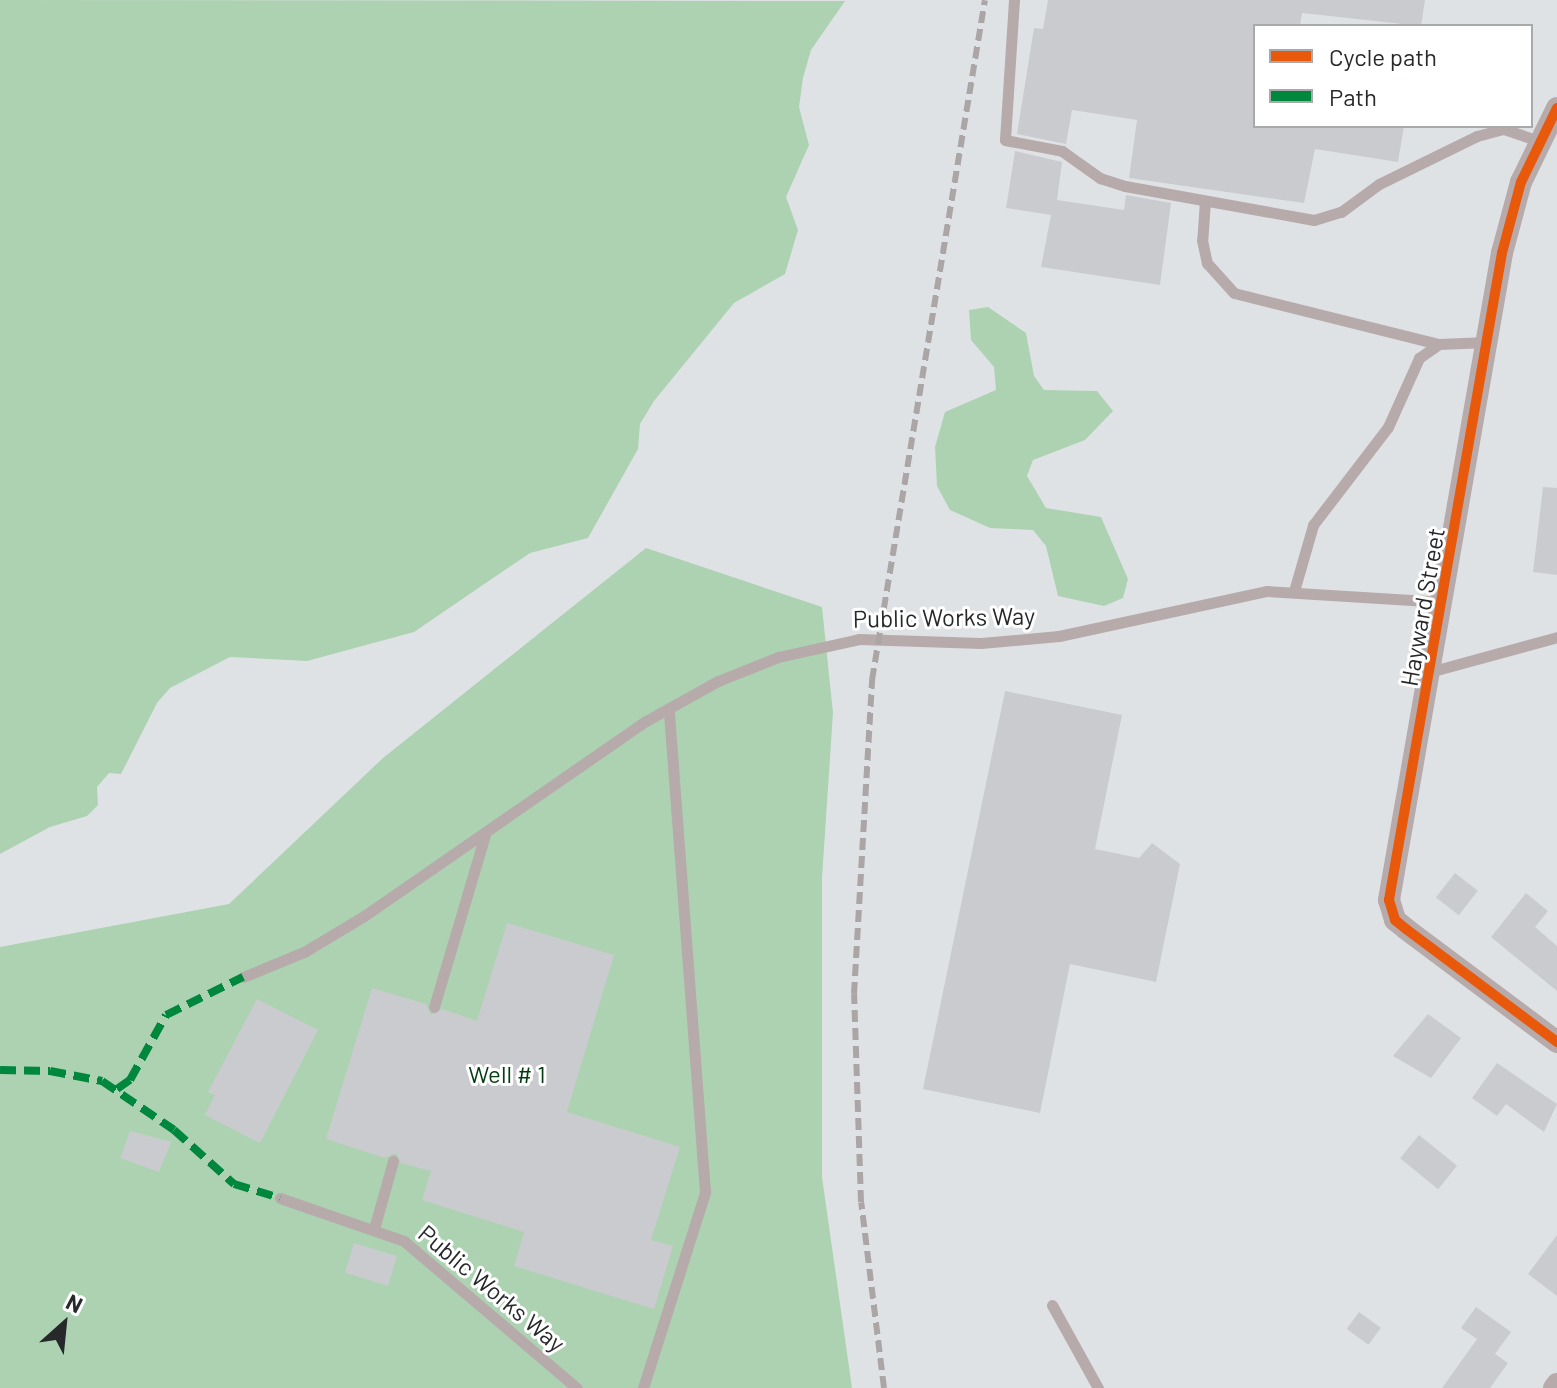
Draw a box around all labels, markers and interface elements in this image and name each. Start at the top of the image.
legend [1253,24,1533,128]
text: Cycle path [1329,42,1437,71]
text: Path [1329,82,1377,111]
street label: Hayward Street [1394,526,1450,688]
street label: Public Works Way [853,601,1035,633]
park label: Well # 1 [468,1060,546,1088]
street label: Public Works Way [413,1218,571,1358]
north arrow [24,1284,104,1364]
text: N [62,1288,87,1318]

